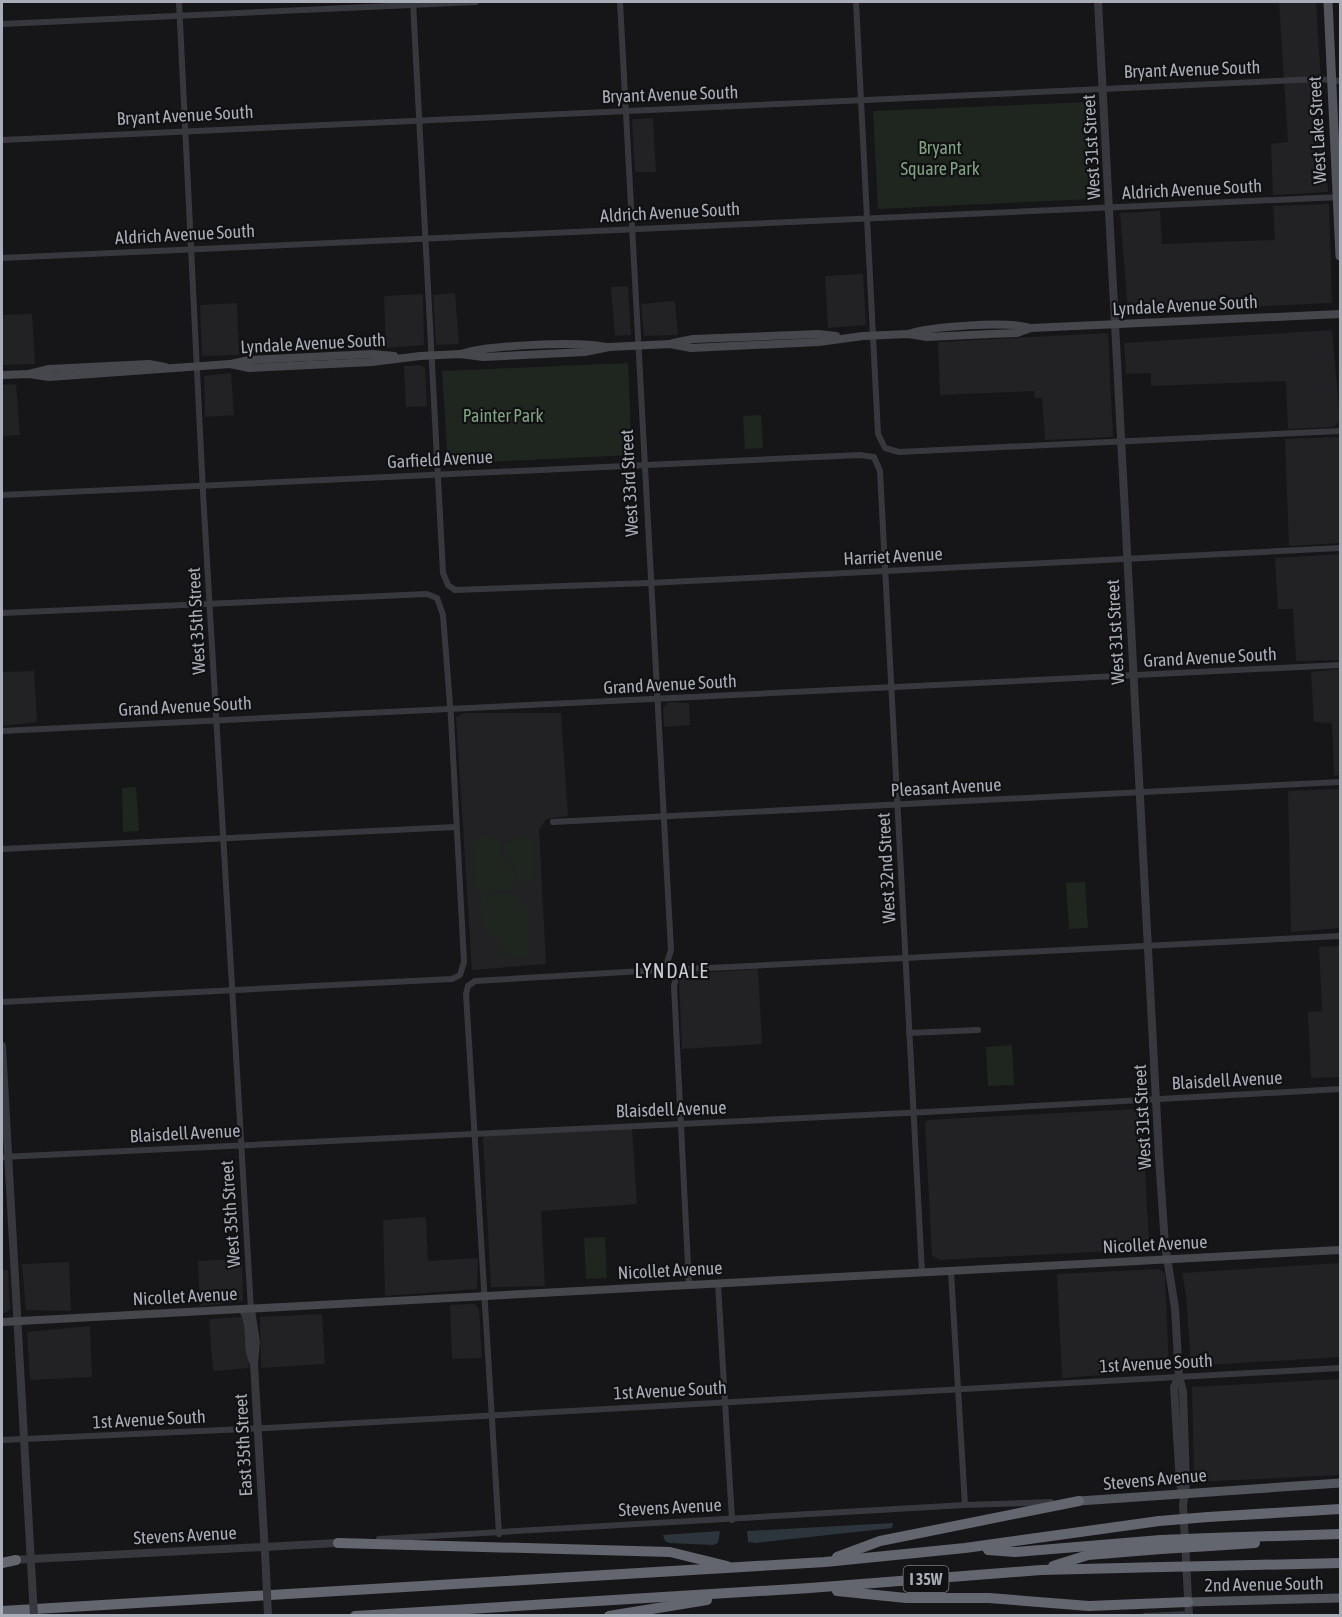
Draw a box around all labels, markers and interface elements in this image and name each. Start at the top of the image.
street label: Bryant Avenue South [1123,56,1261,82]
street label: West Lake Street [1304,76,1330,184]
street label: Bryant Avenue South [601,81,739,107]
street label: West 31st Street [1078,94,1104,200]
street label: Bryant Avenue South [116,101,254,129]
park label: Bryant Square Park [900,137,980,179]
street label: Aldrich Avenue South [1121,175,1263,203]
street label: Aldrich Avenue South [599,198,741,226]
street label: Aldrich Avenue South [114,220,256,248]
street label: Lyndale Avenue South [1112,291,1258,319]
street label: Lyndale Avenue South [240,329,386,357]
park label: Painter Park [463,405,543,426]
street label: West 33rd Street [616,429,642,537]
street label: Garfield Avenue [387,446,493,472]
street label: Harriet Avenue [843,543,943,569]
street label: West 35th Street [183,567,209,675]
street label: West 31st Street [1102,579,1128,685]
street label: Grand Avenue South [1143,643,1277,671]
street label: Grand Avenue South [603,670,737,698]
street label: Grand Avenue South [118,692,252,720]
street label: Pleasant Avenue [890,774,1002,800]
street label: West 32nd Street [873,812,899,924]
district label: LYNDALE [635,959,709,982]
street label: West 31st Street [1129,1064,1155,1170]
street label: Blaisdell Avenue [1171,1067,1283,1093]
street label: Blaisdell Avenue [615,1097,727,1121]
street label: Blaisdell Avenue [129,1120,241,1146]
street label: West 35th Street [216,1160,244,1268]
street label: Nicollet Avenue [1102,1231,1208,1257]
street label: Nicollet Avenue [617,1257,723,1283]
street label: Nicollet Avenue [132,1283,238,1309]
street label: 1st Avenue South [1099,1350,1213,1376]
street label: 1st Avenue South [613,1377,727,1403]
street label: East 35th Street [230,1393,256,1497]
street label: 1st Avenue South [92,1406,206,1432]
street label: Stevens Avenue [1103,1464,1207,1494]
street label: Stevens Avenue [618,1494,722,1520]
street label: Stevens Avenue [133,1522,237,1548]
road number: I 35W [904,1566,948,1592]
street label: 2nd Avenue South [1204,1572,1324,1596]

